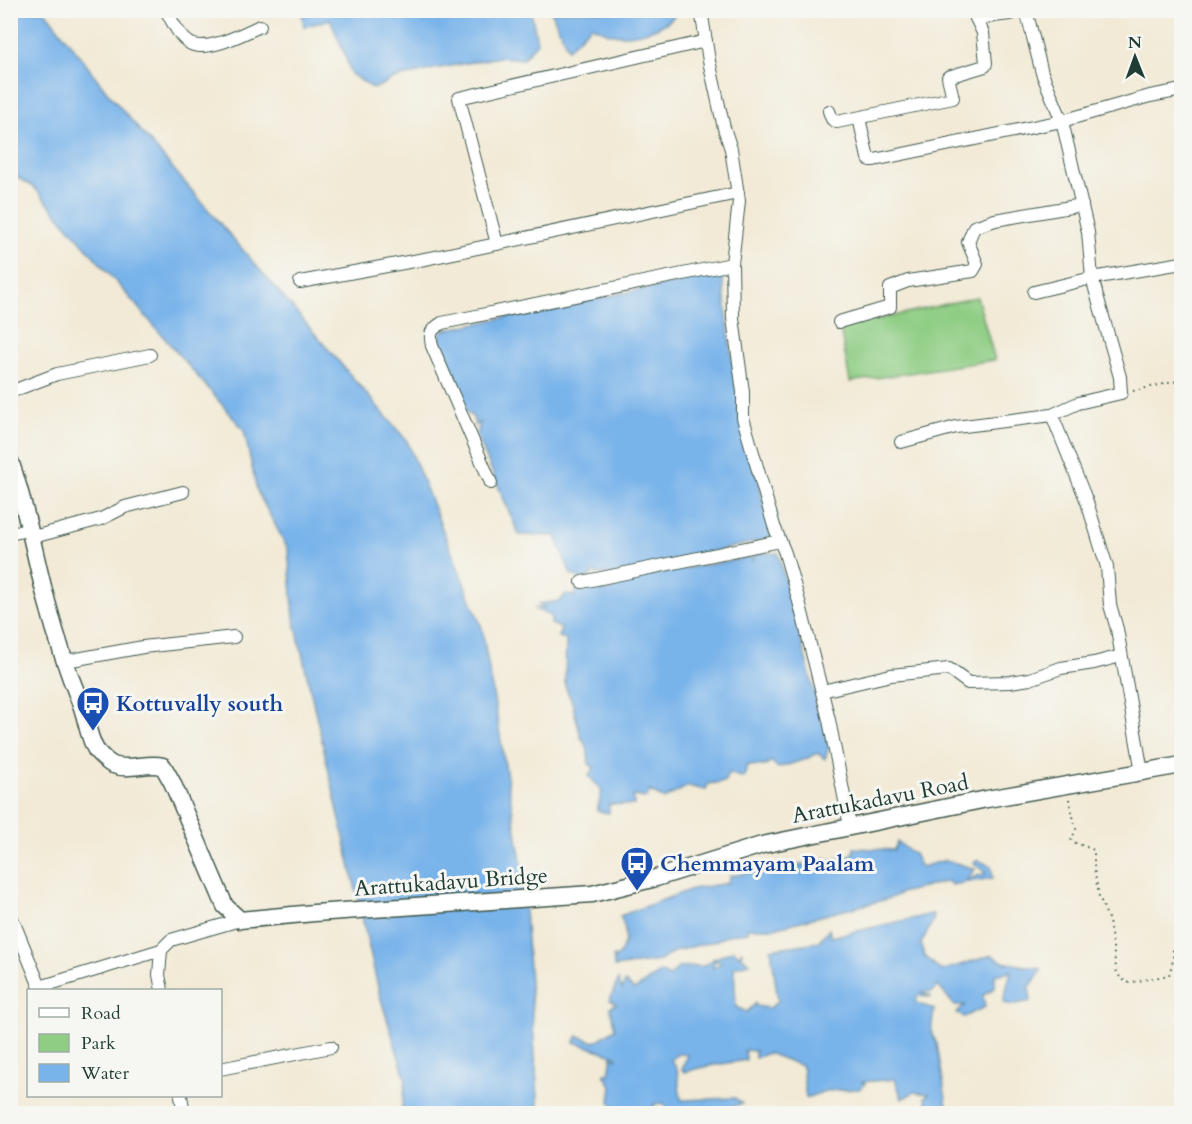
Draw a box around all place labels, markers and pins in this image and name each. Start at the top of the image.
bus stop icon: Kottuvally south [75,685,111,732]
place label: Kottuvally south [116,689,283,719]
bus stop icon: Chemmayam Paalam [619,845,655,892]
place label: Chemmayam Paalam [660,849,875,879]

